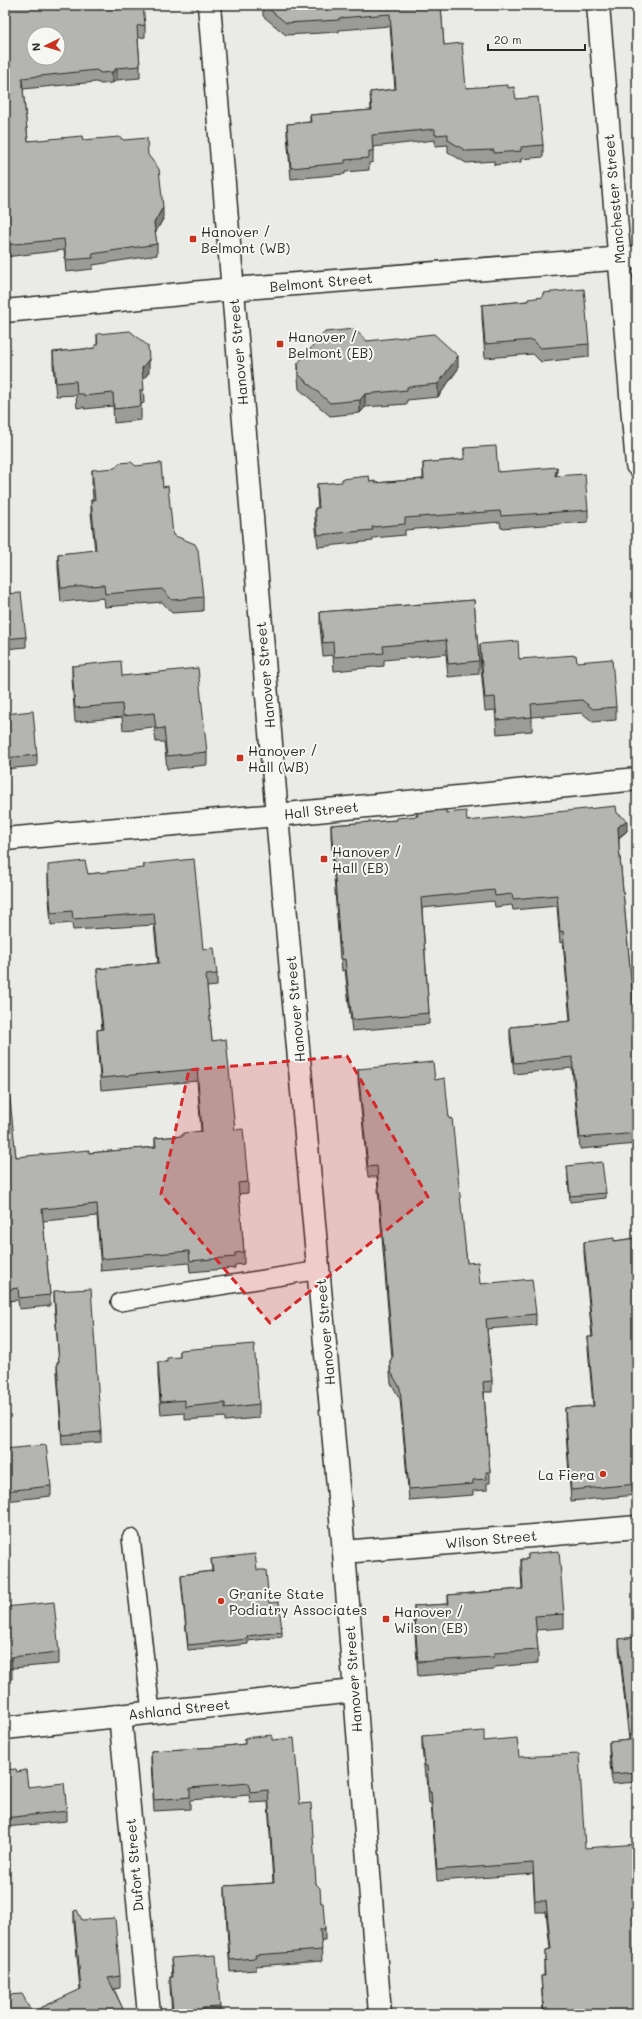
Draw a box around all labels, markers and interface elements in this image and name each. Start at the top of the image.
north arrow [26,26,66,66]
scale bar [488,26,585,52]
text: 20 m [494,31,522,47]
text: N [28,42,43,52]
street label: Manchester Street [599,133,629,265]
place label: Hanover / Belmont (WB) [201,222,290,257]
marker: Hanover / Belmont (WB) [188,234,198,244]
street label: Belmont Street [269,268,373,296]
street label: Hanover Street [224,298,252,406]
place label: Hanover / Belmont (EB) [288,327,373,362]
marker: Hanover / Belmont (EB) [275,339,285,349]
street label: Hanover Street [251,621,279,729]
place label: Hanover / Hall (WB) [248,741,318,776]
marker: Hanover / Hall (WB) [235,753,245,763]
street label: Hall Street [283,797,359,823]
place label: Hanover / Hall (EB) [332,842,402,877]
marker: Hanover / Hall (EB) [319,854,329,864]
street label: Hanover Street [281,955,309,1063]
street label: Hanover Street [311,1278,339,1386]
place label: La Fiera [538,1465,595,1484]
marker: La Fiera [598,1469,608,1479]
street label: Wilson Street [444,1526,538,1552]
place label: Granite State Podiatry Associates [229,1584,367,1619]
marker: Granite State Podiatry Associates [216,1596,226,1606]
place label: Hanover / Wilson (EB) [394,1602,468,1637]
marker: Hanover / Wilson (EB) [381,1614,391,1624]
street label: Hanover Street [340,1625,366,1733]
street label: Ashland Street [127,1694,231,1724]
street label: Dufort Street [120,1818,148,1912]

